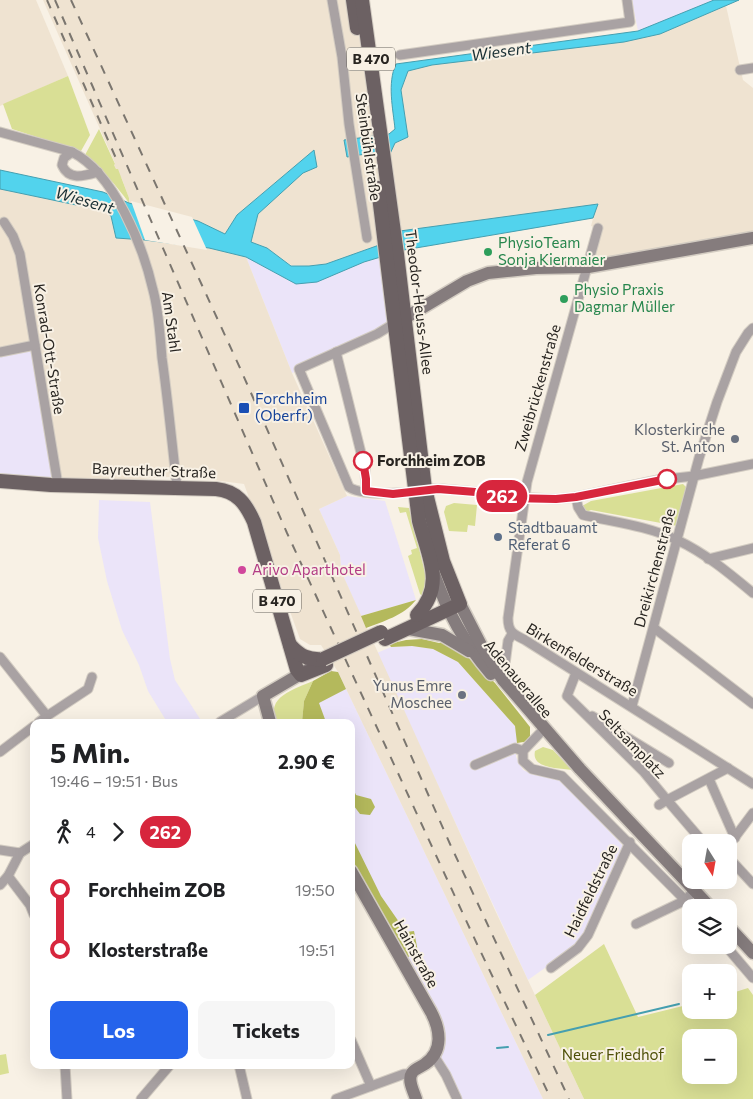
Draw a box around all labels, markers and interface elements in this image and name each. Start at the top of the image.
water label: Wiesent [470,37,533,64]
road number: B 470 [347,48,395,70]
street label: Steinbühlstraße [353,92,385,202]
water label: Wiesent [54,182,117,217]
street label: Theodor-Heuss-Allee [402,228,438,376]
place label: PhysioTeam Sonja Kiermaier [498,233,605,268]
marker: PhysioTeam Sonja Kiermaier [482,246,494,258]
place label: Physio Praxis Dagmar Müller [574,280,675,315]
street label: Konrad-Ott-Straße [31,282,69,416]
street label: Am Stahl [159,290,185,353]
marker: Physio Praxis Dagmar Müller [558,293,570,305]
street label: Zweibrückenstraße [510,322,564,453]
place label: Forchheim (Oberfr) [255,389,327,424]
marker: Forchheim (Oberfr) [237,401,251,415]
place label: Klosterkirche St. Anton [634,420,725,455]
marker: Klosterkirche St. Anton [729,433,741,445]
marker: Forchheim ZOB [353,451,373,471]
place label: Forchheim ZOB [377,451,485,469]
street label: Bayreuther Straße [92,459,216,481]
unlabelled marker [657,469,677,489]
line badge: 262 [473,480,531,512]
text: 262 [486,485,518,507]
street label: Dreikirchenstraße [629,506,679,629]
place label: Stadtbauamt Referat 6 [508,518,598,553]
marker: Stadtbauamt Referat 6 [492,531,504,543]
place label: Arivo Aparthotel [252,560,366,578]
marker: Arivo Aparthotel [236,564,248,576]
road number: B 470 [253,590,301,612]
street label: Birkenfelderstraße [523,619,642,700]
street label: Adenauerallee [481,636,557,721]
place label: Yunus Emre Moschee [372,676,452,711]
marker: Yunus Emre Moschee [456,689,468,701]
street label: Seltsamplatz [595,705,670,781]
text: 5 Min. [50,735,130,769]
text: 2.90 € [278,750,335,773]
text: 19:46 – 19:51 · Bus [50,771,178,790]
icon: walk [50,818,78,846]
icon: forward [104,818,132,846]
text: 262 [150,821,181,843]
text: 4 [86,822,96,841]
north arrow [682,834,738,889]
map controls [682,834,737,1084]
street label: Haidfeldstraße [560,841,620,940]
text: Forchheim ZOB [88,878,225,901]
text: 19:50 [295,880,335,899]
button: layers [682,899,737,954]
street label: Hainstraße [391,916,443,991]
text: Klosterstraße [88,938,208,961]
text: 19:51 [299,940,335,959]
button: + [682,964,737,1019]
button: Los [50,1001,188,1059]
button: Tickets [198,1001,335,1059]
button: − [682,1029,737,1084]
park label: Neuer Friedhof [562,1045,664,1063]

